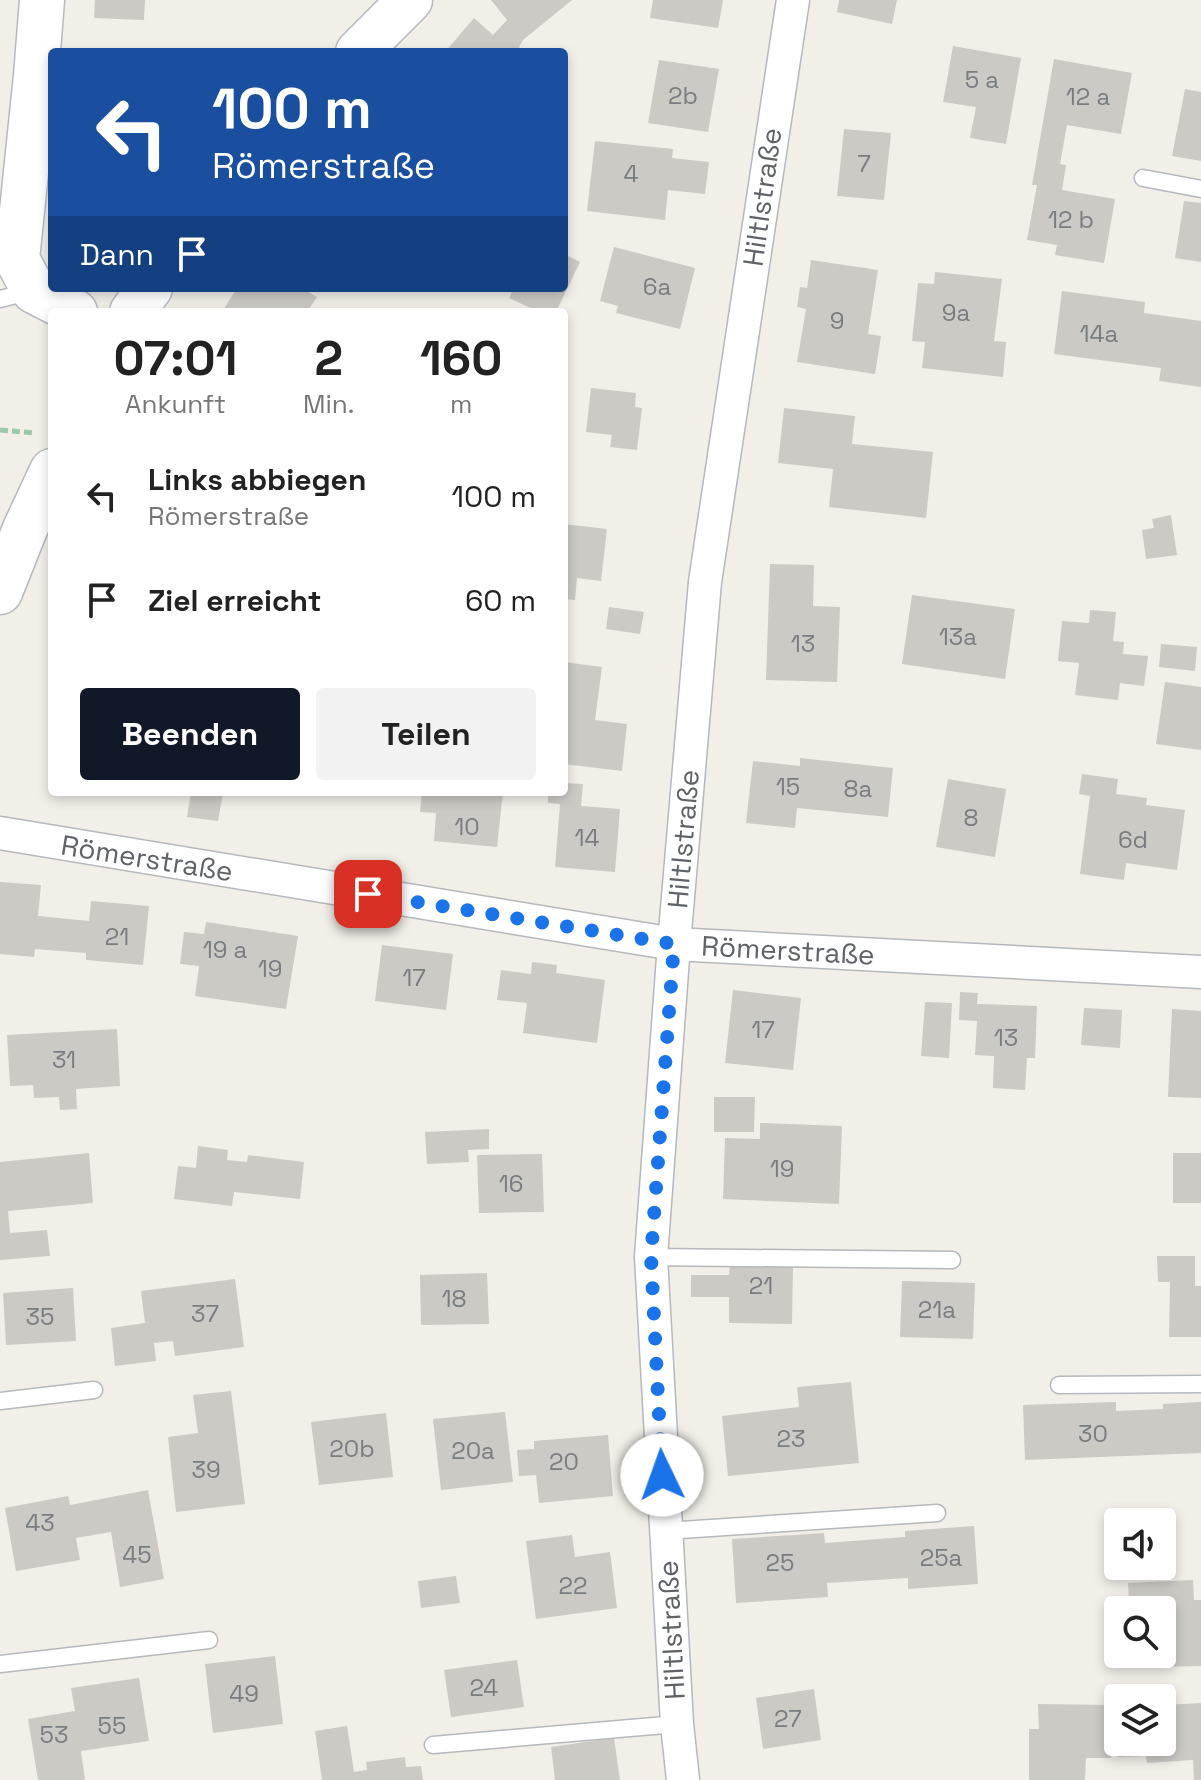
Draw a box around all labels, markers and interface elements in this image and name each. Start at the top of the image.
house number: 5 a [965,64,999,95]
text: 100 m [212,73,372,144]
icon: left [80,80,184,184]
house number: 2b [668,80,698,111]
house number: 12 a [1066,81,1110,112]
street label: Hiltlstraße [734,125,790,269]
text: Römerstraße [212,143,435,189]
house number: 7 [857,148,871,179]
house number: 4 [624,158,639,189]
house number: 12 b [1048,204,1094,235]
icon: arrive [170,232,214,276]
text: Dann [80,235,154,274]
house number: 6a [643,271,671,302]
house number: 9a [942,297,970,328]
house number: 9 [830,305,844,336]
house number: 14a [1080,318,1119,349]
text: 07:01 [114,328,237,389]
text: 2 [314,328,343,389]
text: 160 [420,328,502,389]
text: Ankunft [125,387,226,421]
text: Min. [303,387,354,421]
text: m [450,387,472,421]
text: Links abbiegen [148,460,366,499]
icon: left [80,474,124,518]
text: 100 m [451,477,536,516]
text: Römerstraße [148,499,309,533]
icon: arrive [80,578,124,622]
text: Ziel erreicht [148,581,321,620]
text: 60 m [465,581,536,620]
house number: 13a [939,621,977,652]
house number: 13 [791,628,815,659]
button: Beenden [80,688,300,780]
button: Teilen [316,688,536,780]
street label: Hiltlstraße [659,768,707,910]
house number: 15 [776,771,800,802]
house number: 8a [844,773,873,804]
house number: 8 [964,802,978,833]
house number: 10 [454,811,480,842]
house number: 14 [574,822,600,853]
house number: 6d [1118,824,1148,855]
street label: Römerstraße [58,827,236,889]
pin [334,860,402,928]
icon: arrive [346,872,390,916]
house number: 21 [105,921,129,952]
street label: Römerstraße [700,927,876,973]
house number: 19 a [203,934,248,965]
house number: 19 [258,953,282,984]
house number: 17 [402,962,426,993]
house number: 17 [751,1014,775,1045]
house number: 13 [994,1022,1018,1053]
house number: 31 [52,1044,76,1075]
house number: 19 [770,1153,794,1184]
house number: 16 [499,1168,523,1199]
house number: 21 [749,1270,773,1301]
house number: 18 [442,1283,466,1314]
house number: 21a [918,1294,956,1325]
house number: 37 [191,1298,219,1329]
house number: 35 [26,1301,54,1332]
house number: 30 [1078,1418,1108,1449]
house number: 23 [777,1423,805,1454]
house number: 20b [329,1433,375,1464]
position arrow [620,1433,704,1517]
house number: 20a [451,1435,495,1466]
house number: 20 [549,1446,579,1477]
house number: 39 [191,1454,221,1485]
house number: 43 [25,1507,55,1538]
map controls [1104,1508,1176,1756]
button: sound [1104,1508,1176,1580]
house number: 45 [122,1539,152,1570]
house number: 25a [920,1542,963,1573]
house number: 25 [766,1547,794,1578]
street label: Hiltlstraße [649,1559,693,1701]
house number: 22 [559,1570,587,1601]
button: search [1104,1596,1176,1668]
house number: 24 [470,1672,498,1703]
house number: 49 [229,1678,259,1709]
button: layers [1104,1684,1176,1756]
house number: 27 [774,1703,802,1734]
house number: 55 [98,1710,126,1741]
house number: 53 [40,1719,68,1750]

